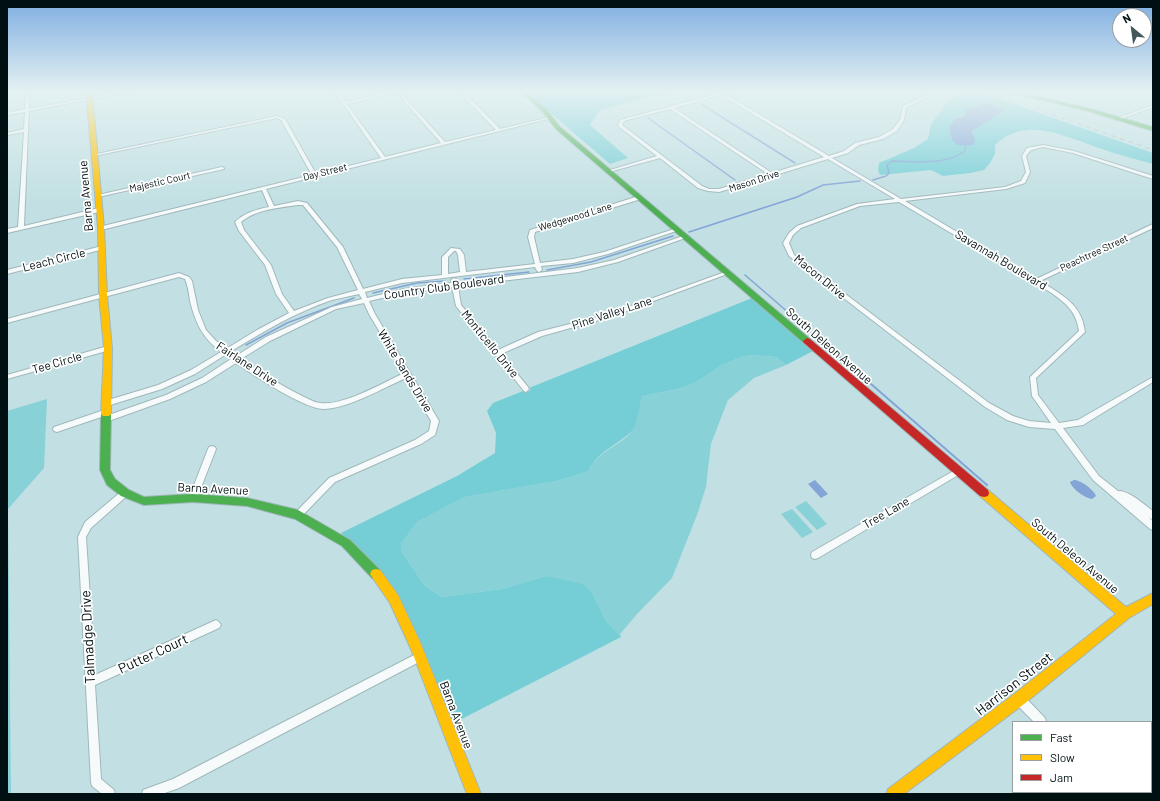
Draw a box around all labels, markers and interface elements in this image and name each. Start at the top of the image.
north arrow [1112,8,1152,48]
text: N [1120,10,1133,25]
street label: Barna Avenue [76,160,96,232]
street label: Day Street [302,161,348,183]
street label: Mason Drive [727,167,781,195]
street label: Majestic Court [128,169,192,195]
street label: Wedgewood Lane [537,200,613,234]
street label: Savannah Boulevard [952,227,1050,293]
street label: Peachtree Street [1058,232,1130,274]
street label: Leach Circle [21,245,87,275]
street label: Macon Drive [791,252,849,302]
street label: Country Club Boulevard [383,271,505,303]
street label: Pine Valley Lane [570,293,654,333]
street label: South Deleon Avenue [783,305,875,387]
street label: Monticello Drive [458,307,522,381]
street label: White Sands Drive [375,327,435,415]
street label: Fairlane Drive [213,339,281,389]
street label: Tee Circle [30,349,84,377]
street label: Barna Avenue [177,480,249,498]
street label: Tree Lane [860,494,912,532]
street label: South Deleon Avenue [1028,515,1122,597]
street label: Talmadge Drive [77,590,99,684]
street label: Putter Court [115,631,191,677]
street label: Harrison Street [972,649,1056,719]
street label: Barna Avenue [437,679,475,751]
legend [1012,721,1152,793]
text: Fast [1050,730,1073,744]
text: Slow [1050,750,1075,764]
text: Jam [1050,770,1073,784]

